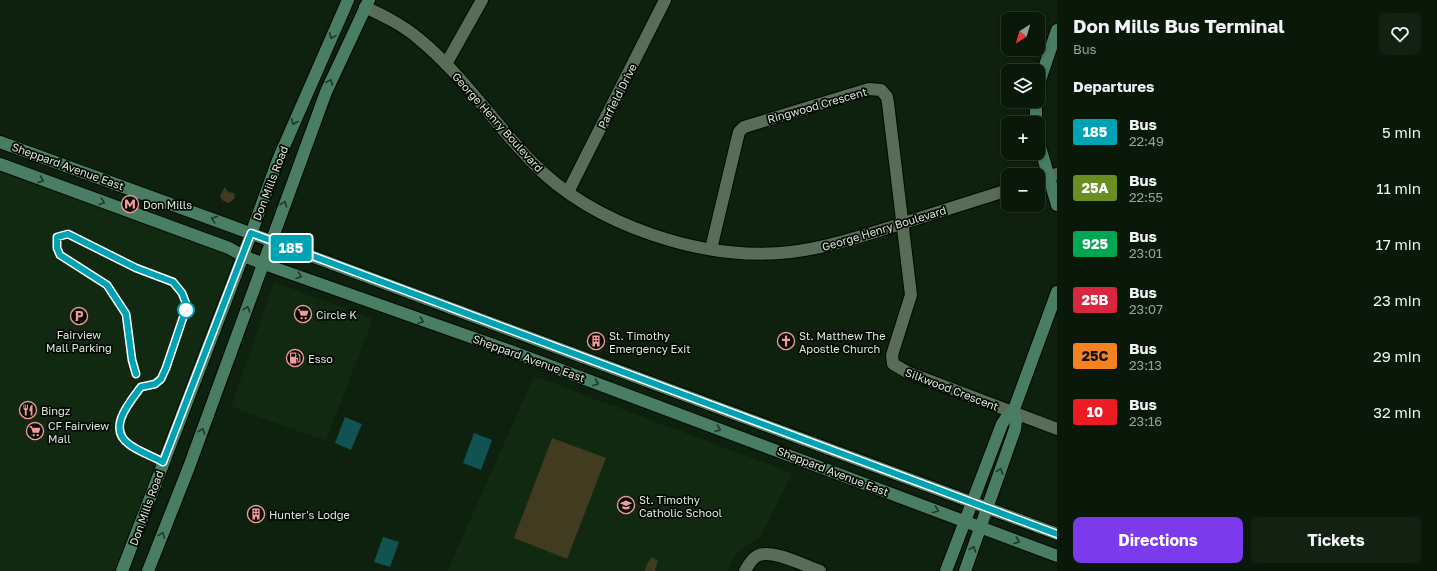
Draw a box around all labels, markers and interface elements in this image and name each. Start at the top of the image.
north arrow [1001,12,1045,56]
map controls [1001,12,1045,212]
button: heart [1379,13,1421,55]
text: Don Mills Bus Terminal [1073,14,1285,37]
one-way arrow [329,31,337,39]
text: Bus [1073,41,1096,57]
street label: Parfield Drive [595,61,639,131]
button: layers [1001,64,1045,108]
street label: George Henry Boulevard [450,70,546,174]
text: Departures [1073,77,1154,95]
one-way arrow [325,79,333,87]
street label: Ringwood Crescent [766,85,868,125]
text: Bus [1129,115,1157,133]
button: + [1001,116,1045,160]
one-way arrow [291,118,299,126]
text: 185 [1083,123,1107,140]
text: 5 min [1382,123,1421,141]
text: 22:49 [1129,133,1164,149]
street label: Sheppard Avenue East [10,140,126,192]
street label: Don Mills Road [250,144,290,222]
button: − [1001,168,1045,212]
text: Bus [1129,171,1157,189]
one-way arrow [38,175,45,183]
text: 25A [1081,179,1109,196]
text: 11 min [1376,179,1421,197]
text: 22:55 [1129,189,1163,205]
metro station icon: Don Mills [120,194,140,214]
one-way arrow [98,198,105,206]
place label: Don Mills [143,198,192,211]
one-way arrow [280,201,288,208]
street label: George Henry Boulevard [820,203,948,253]
one-way arrow [211,216,218,224]
text: Bus [1129,227,1157,245]
line badge: 185 [268,235,314,261]
text: 925 [1082,235,1108,252]
text: 17 min [1376,235,1421,253]
text: 185 [279,239,303,256]
text: 23:01 [1129,245,1162,261]
one-way arrow [295,272,302,280]
text: Bus [1129,283,1157,301]
text: 25B [1082,291,1108,308]
text: 23 min [1373,291,1421,309]
unlabelled marker [177,301,195,319]
text: 23:07 [1129,301,1163,317]
supermarket icon: Circle K [293,304,313,324]
one-way arrow [242,305,250,312]
parking icon: Fairview Mall Parking [69,306,89,326]
place label: Circle K [316,308,357,321]
one-way arrow [418,316,425,324]
place label: Fairview Mall Parking [46,328,112,354]
place label: St. Timothy Emergency Exit [609,329,691,355]
place label: St. Matthew The Apostle Church [799,329,886,355]
building icon: St. Timothy Emergency Exit [586,331,606,351]
church icon: St. Matthew The Apostle Church [776,331,796,351]
street label: Sheppard Avenue East [471,332,587,384]
text: Bus [1129,339,1157,357]
text: 25C [1081,347,1109,364]
text: 29 min [1373,347,1421,365]
fuel station icon: Esso [285,348,305,368]
place label: Esso [308,352,333,365]
text: 23:13 [1129,357,1162,373]
street label: Silkwood Crescent [904,365,1000,413]
one-way arrow [593,378,600,386]
text: Bus [1129,395,1157,413]
restaurant icon: Bingz [18,400,38,420]
text: 10 [1087,403,1103,420]
text: 32 min [1373,403,1421,421]
place label: Bingz [41,404,71,417]
text: 23:16 [1129,413,1162,429]
place label: CF Fairview Mall [48,419,109,445]
supermarket icon: CF Fairview Mall [25,421,45,441]
one-way arrow [715,424,722,432]
one-way arrow [197,427,206,434]
street label: Sheppard Avenue East [775,444,891,498]
one-way arrow [995,468,1004,475]
street label: Don Mills Road [126,469,166,547]
place label: St. Timothy Catholic School [639,493,723,519]
school or university icon: St. Timothy Catholic School [616,495,636,515]
building icon: Hunter's Lodge [246,504,266,524]
one-way arrow [932,506,939,514]
place label: Hunter's Lodge [269,508,350,521]
button: Directions [1073,517,1243,563]
button: Tickets [1251,517,1421,563]
one-way arrow [158,531,166,538]
one-way arrow [1013,537,1020,545]
one-way arrow [968,546,976,553]

